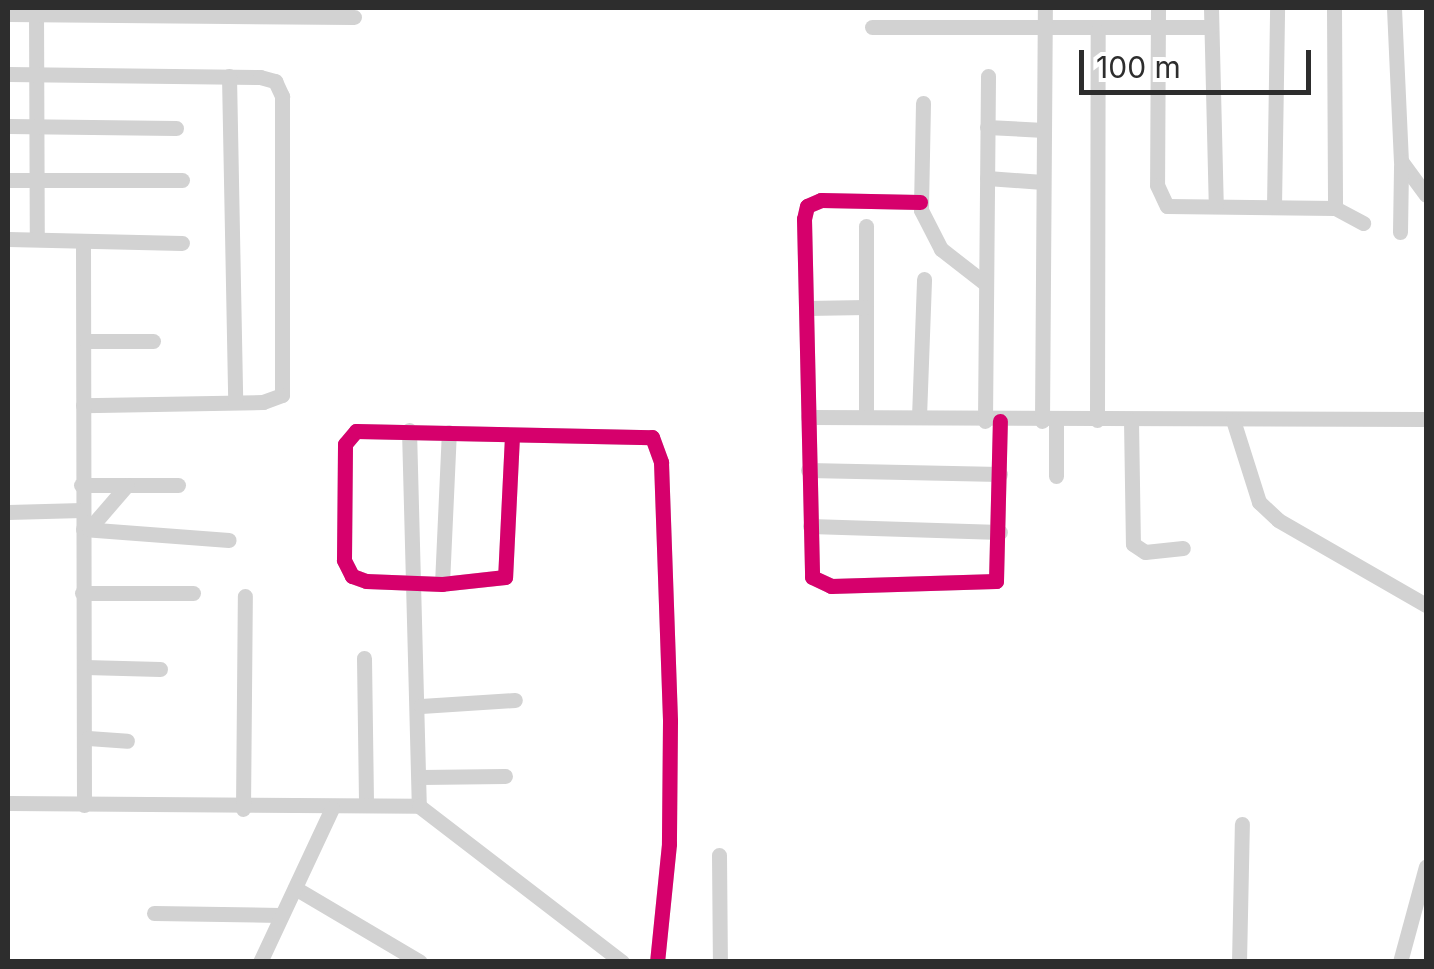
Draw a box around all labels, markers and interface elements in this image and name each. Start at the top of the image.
scale bar [1084,30,1316,92]
text: 100 m [1096,49,1181,85]

